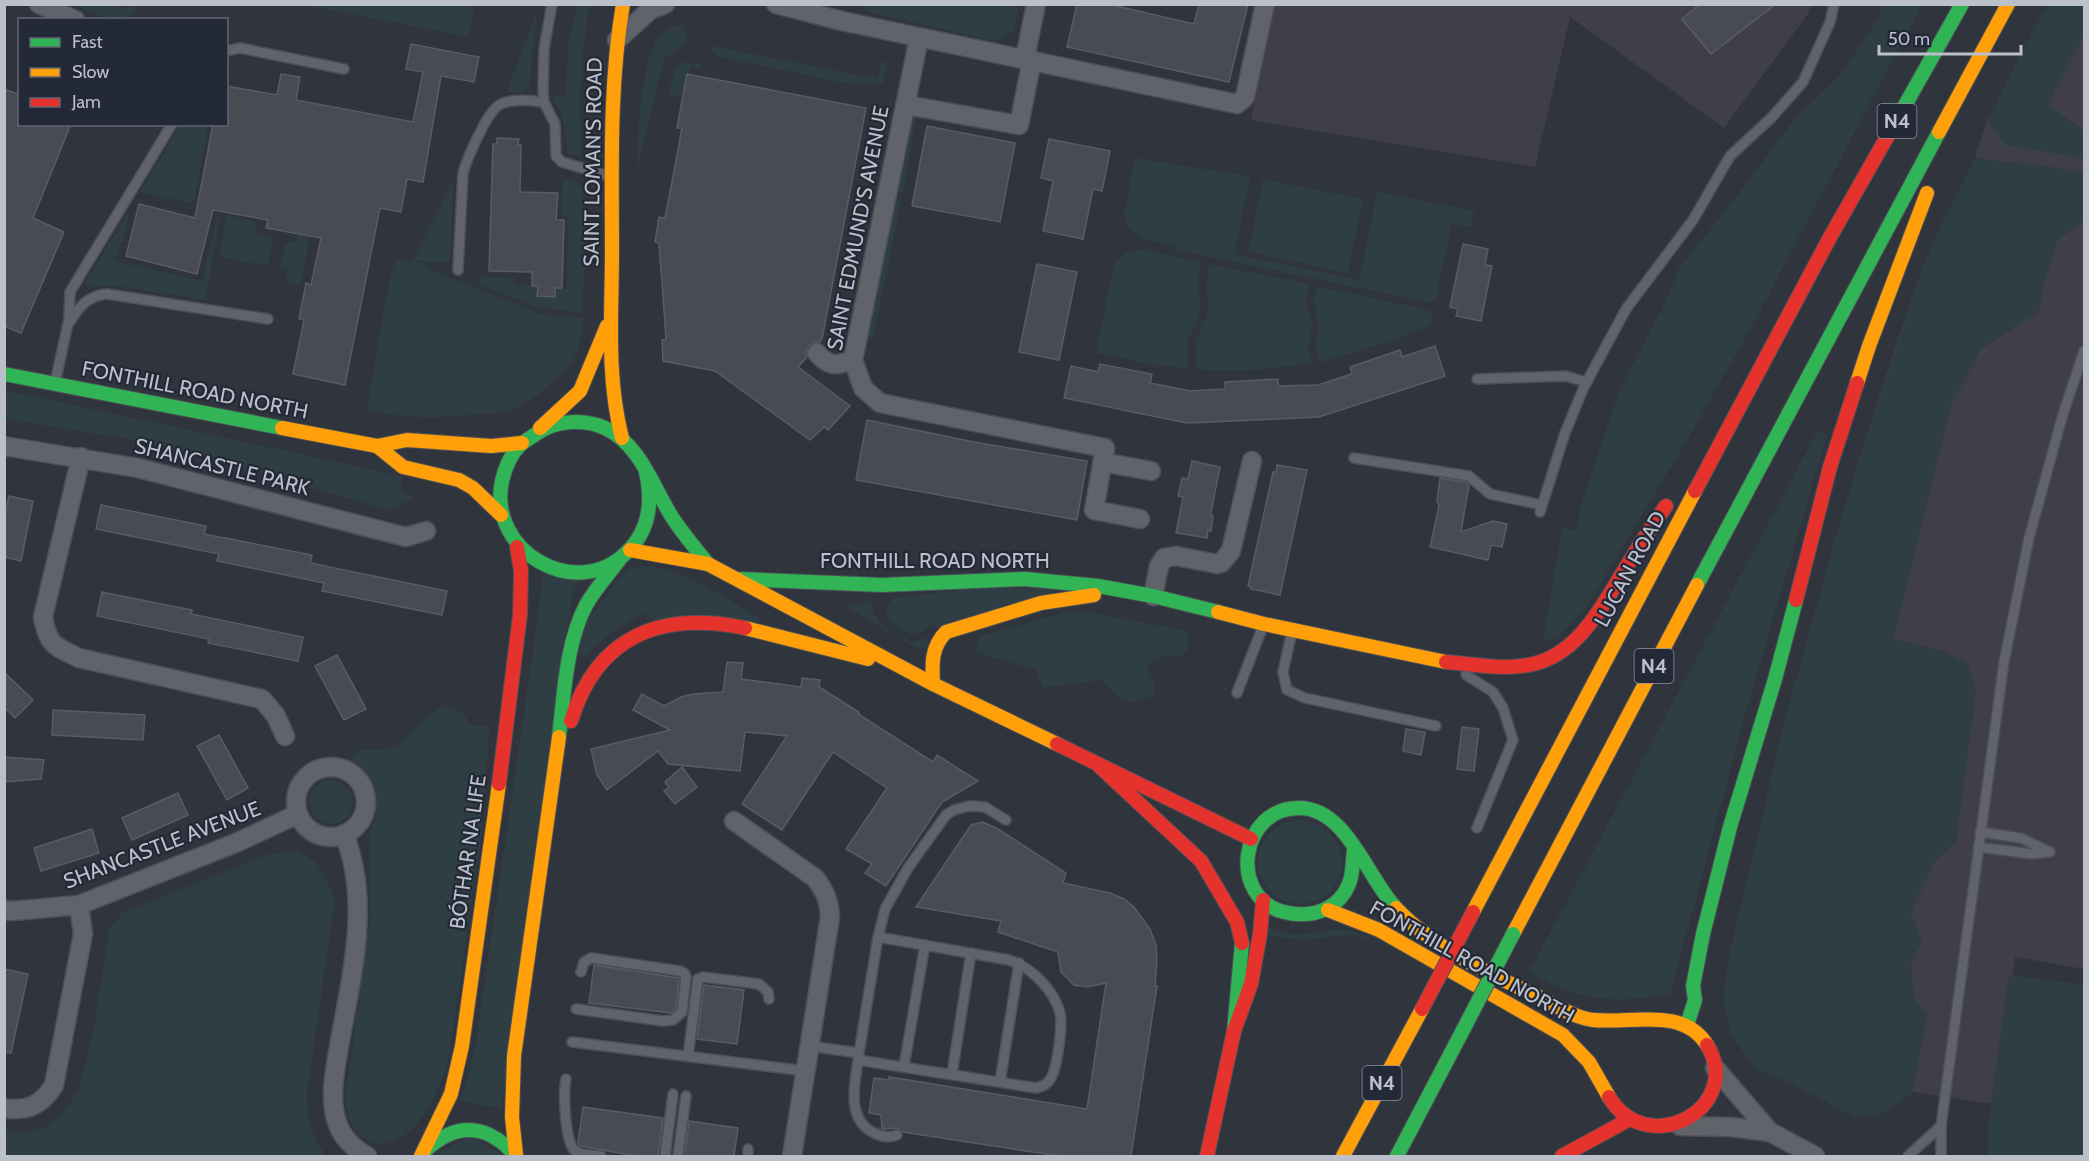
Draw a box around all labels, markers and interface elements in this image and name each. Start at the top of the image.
legend [18,18,228,126]
scale bar [1879,18,2022,56]
text: 50 m [1888,28,1930,50]
text: Fast [72,31,103,53]
street label: SAINT LOMAN'S ROAD [578,57,607,267]
text: Slow [72,61,109,83]
text: Jam [71,91,101,113]
street label: SAINT EDMUND'S AVENUE [822,103,894,352]
road number: N4 [1878,104,1916,138]
street label: FONTHILL ROAD NORTH [80,355,310,424]
street label: SHANCASTLE PARK [132,433,312,500]
street label: LUCAN ROAD [1589,507,1671,631]
street label: FONTHILL ROAD NORTH [820,548,1050,573]
road number: N4 [1634,649,1674,683]
street label: BÓTHAR NA LIFE [444,773,491,931]
street label: SHANCASTLE AVENUE [60,795,264,894]
street label: FONTHILL ROAD NORTH [1366,895,1579,1028]
road number: N4 [1362,1066,1402,1100]

